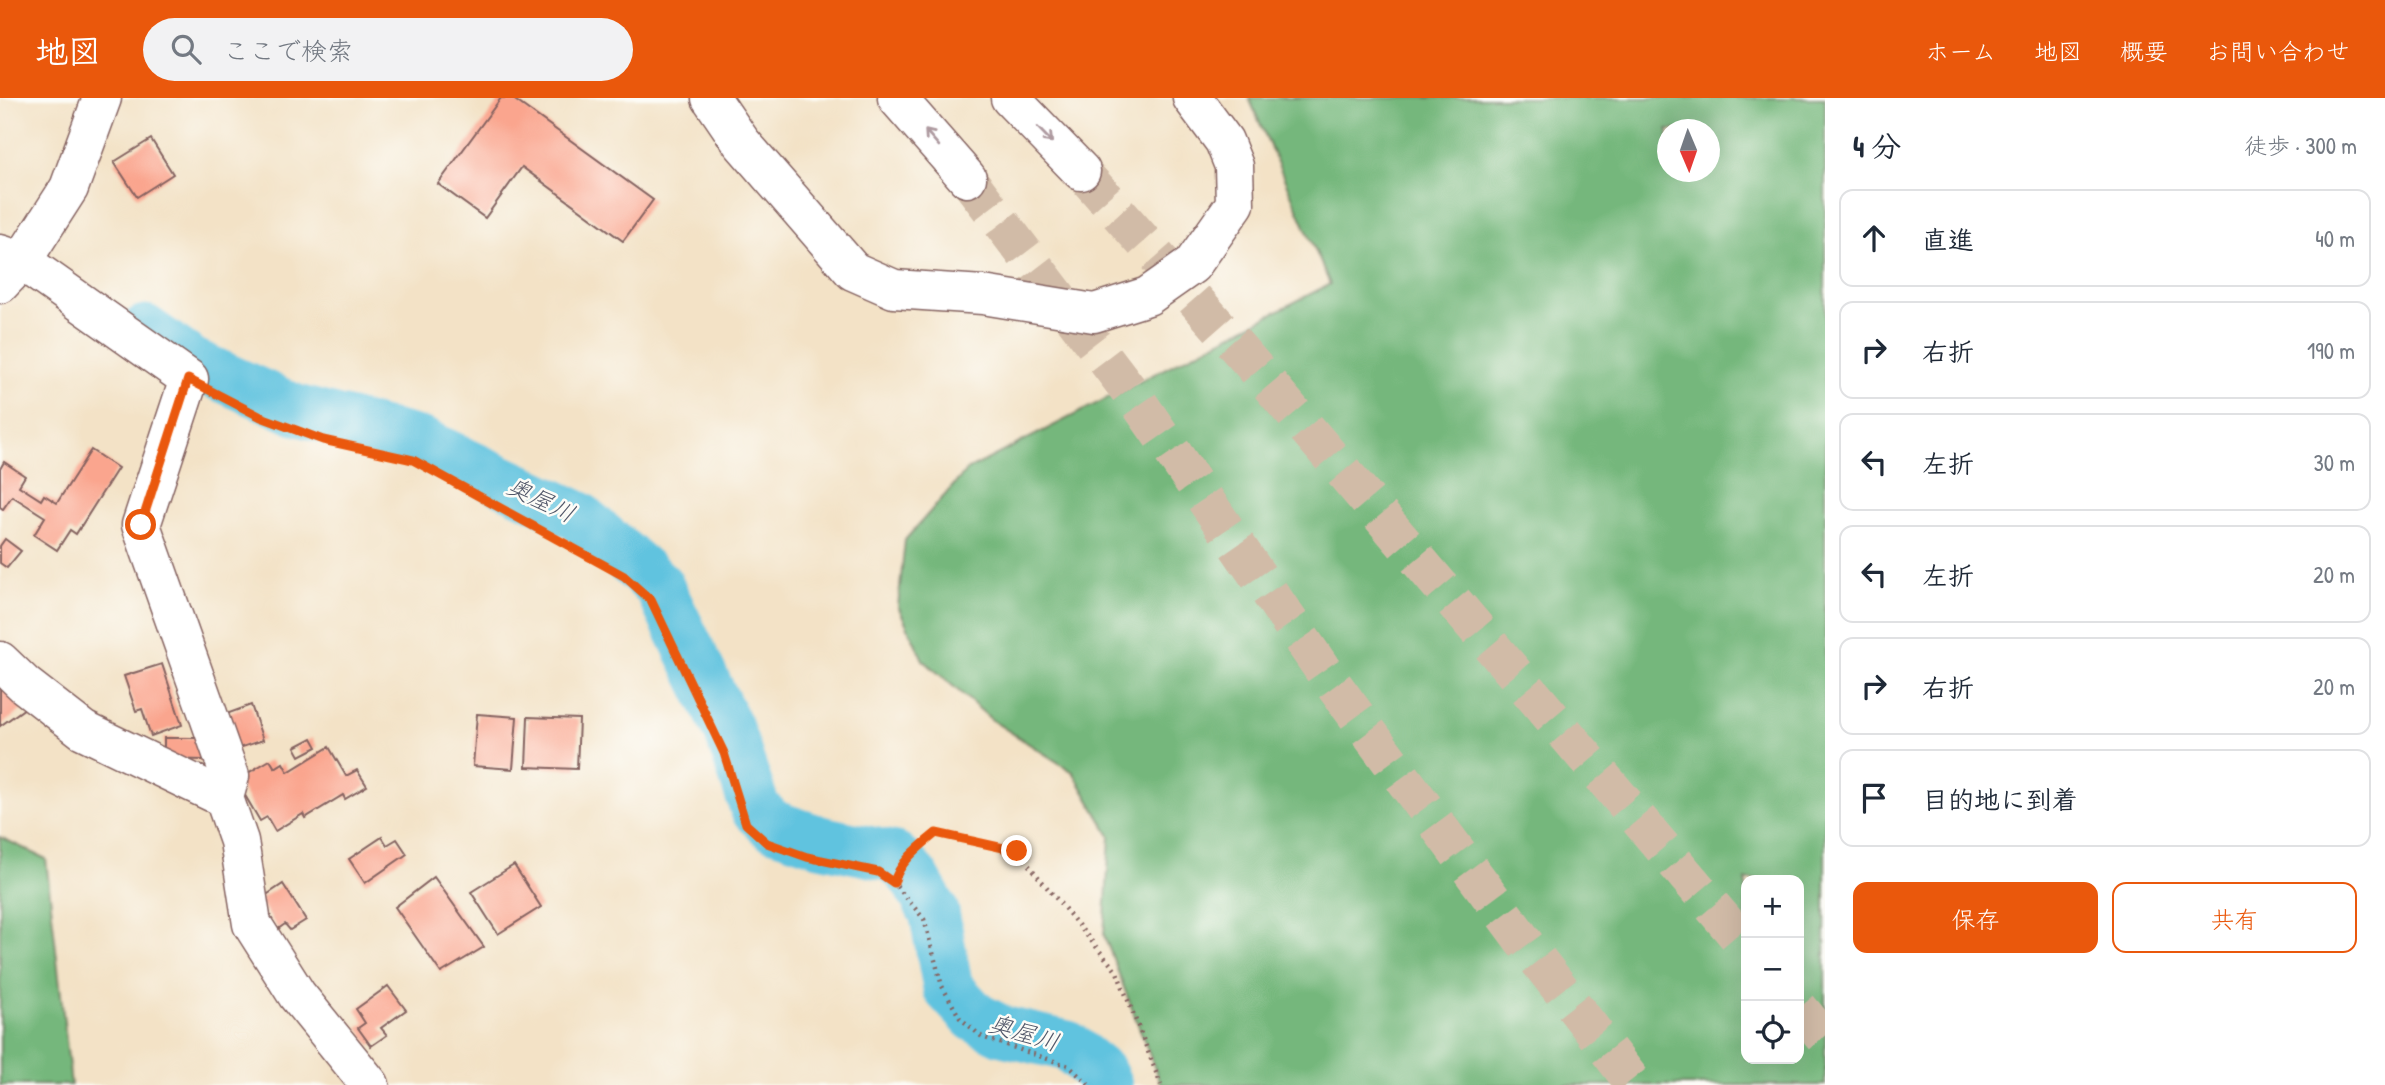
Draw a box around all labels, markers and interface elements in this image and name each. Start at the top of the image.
search box [143,18,633,81]
text: 地図 [35,29,101,73]
icon: search [167,30,205,68]
text: ここで検索 [223,33,353,68]
text: ホーム [1925,35,1996,67]
text: 地図 [2034,35,2082,67]
text: 概要 [2120,35,2168,67]
text: お問い合わせ [2206,35,2350,67]
north arrow [1657,119,1720,182]
one-way arrow [1037,126,1054,143]
text: 4 分 [1853,126,1901,166]
one-way arrow [924,129,940,147]
text: 徒歩 · 300 m [2244,130,2357,161]
icon: ahead [1855,219,1893,257]
text: 直進 [1922,222,1974,257]
text: 40 m [2315,223,2355,254]
icon: right [1855,331,1893,369]
text: 右折 [1922,334,1974,369]
text: 190 m [2307,335,2355,366]
icon: left [1855,443,1893,481]
text: 左折 [1922,446,1974,481]
text: 30 m [2313,447,2355,478]
water label: 奥屋川 [502,469,581,529]
route start [125,509,156,540]
icon: left [1855,555,1893,593]
text: 左折 [1922,558,1974,593]
text: 20 m [2313,559,2355,590]
icon: right [1855,667,1893,705]
text: 右折 [1922,670,1974,705]
text: 20 m [2313,671,2355,702]
icon: arrive [1855,779,1893,817]
text: 目的地に到着 [1922,782,2078,817]
route end [1001,835,1032,866]
map controls [1741,875,1804,1064]
button: + [1741,875,1804,938]
button: 保存 [1853,882,2098,953]
button: 共有 [2112,882,2357,953]
button: − [1741,938,1804,1001]
button: locate [1741,1001,1804,1064]
water label: 奥屋川 [985,1006,1063,1058]

